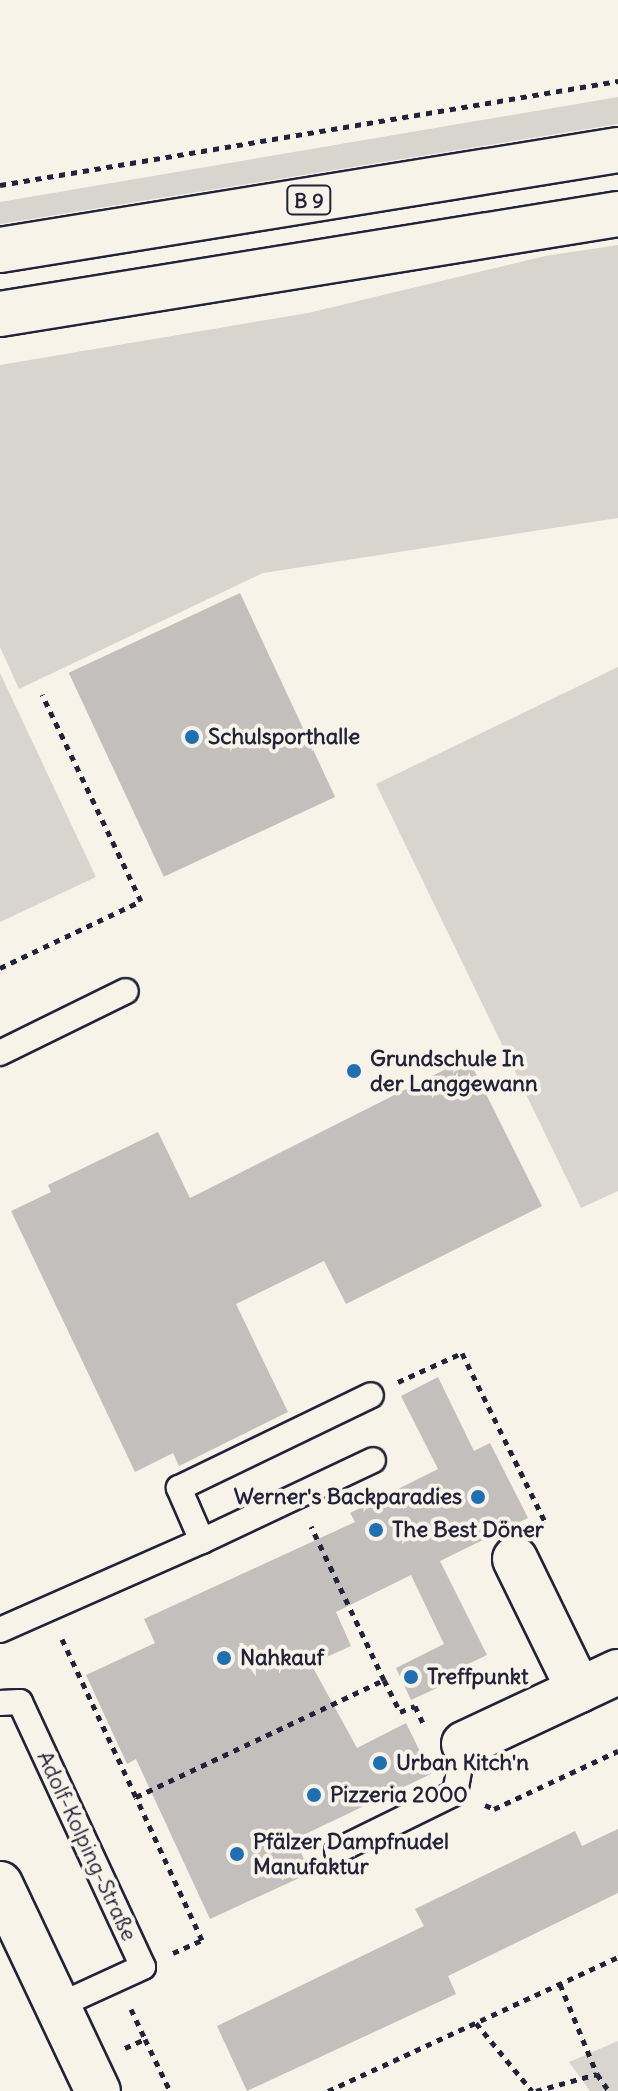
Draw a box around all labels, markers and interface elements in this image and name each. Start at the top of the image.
road number: B 9 [285,184,333,216]
place label: Schulsporthalle [208,724,360,750]
marker: Schulsporthalle [183,728,201,746]
place label: Grundschule In der Langgewann [370,1045,538,1096]
marker: Grundschule In der Langgewann [345,1062,363,1080]
place label: Werner's Backparadies [234,1484,462,1510]
marker: Werner's Backparadies [469,1488,487,1506]
place label: The Best Döner [392,1517,544,1543]
marker: The Best Döner [367,1521,385,1539]
place label: Nahkauf [240,1645,324,1671]
marker: Nahkauf [215,1649,233,1667]
place label: Treffpunkt [427,1664,528,1690]
marker: Treffpunkt [402,1668,420,1686]
street label: Adolf-Kolping-Straße [31,1747,143,1945]
place label: Urban Kitch'n [396,1750,529,1776]
marker: Urban Kitch'n [371,1754,389,1772]
place label: Pizzeria 2000 [330,1782,468,1808]
marker: Pizzeria 2000 [305,1786,323,1804]
place label: Pfälzer Dampfnudel Manufaktur [253,1828,449,1880]
marker: Pfälzer Dampfnudel Manufaktur [228,1845,246,1863]

